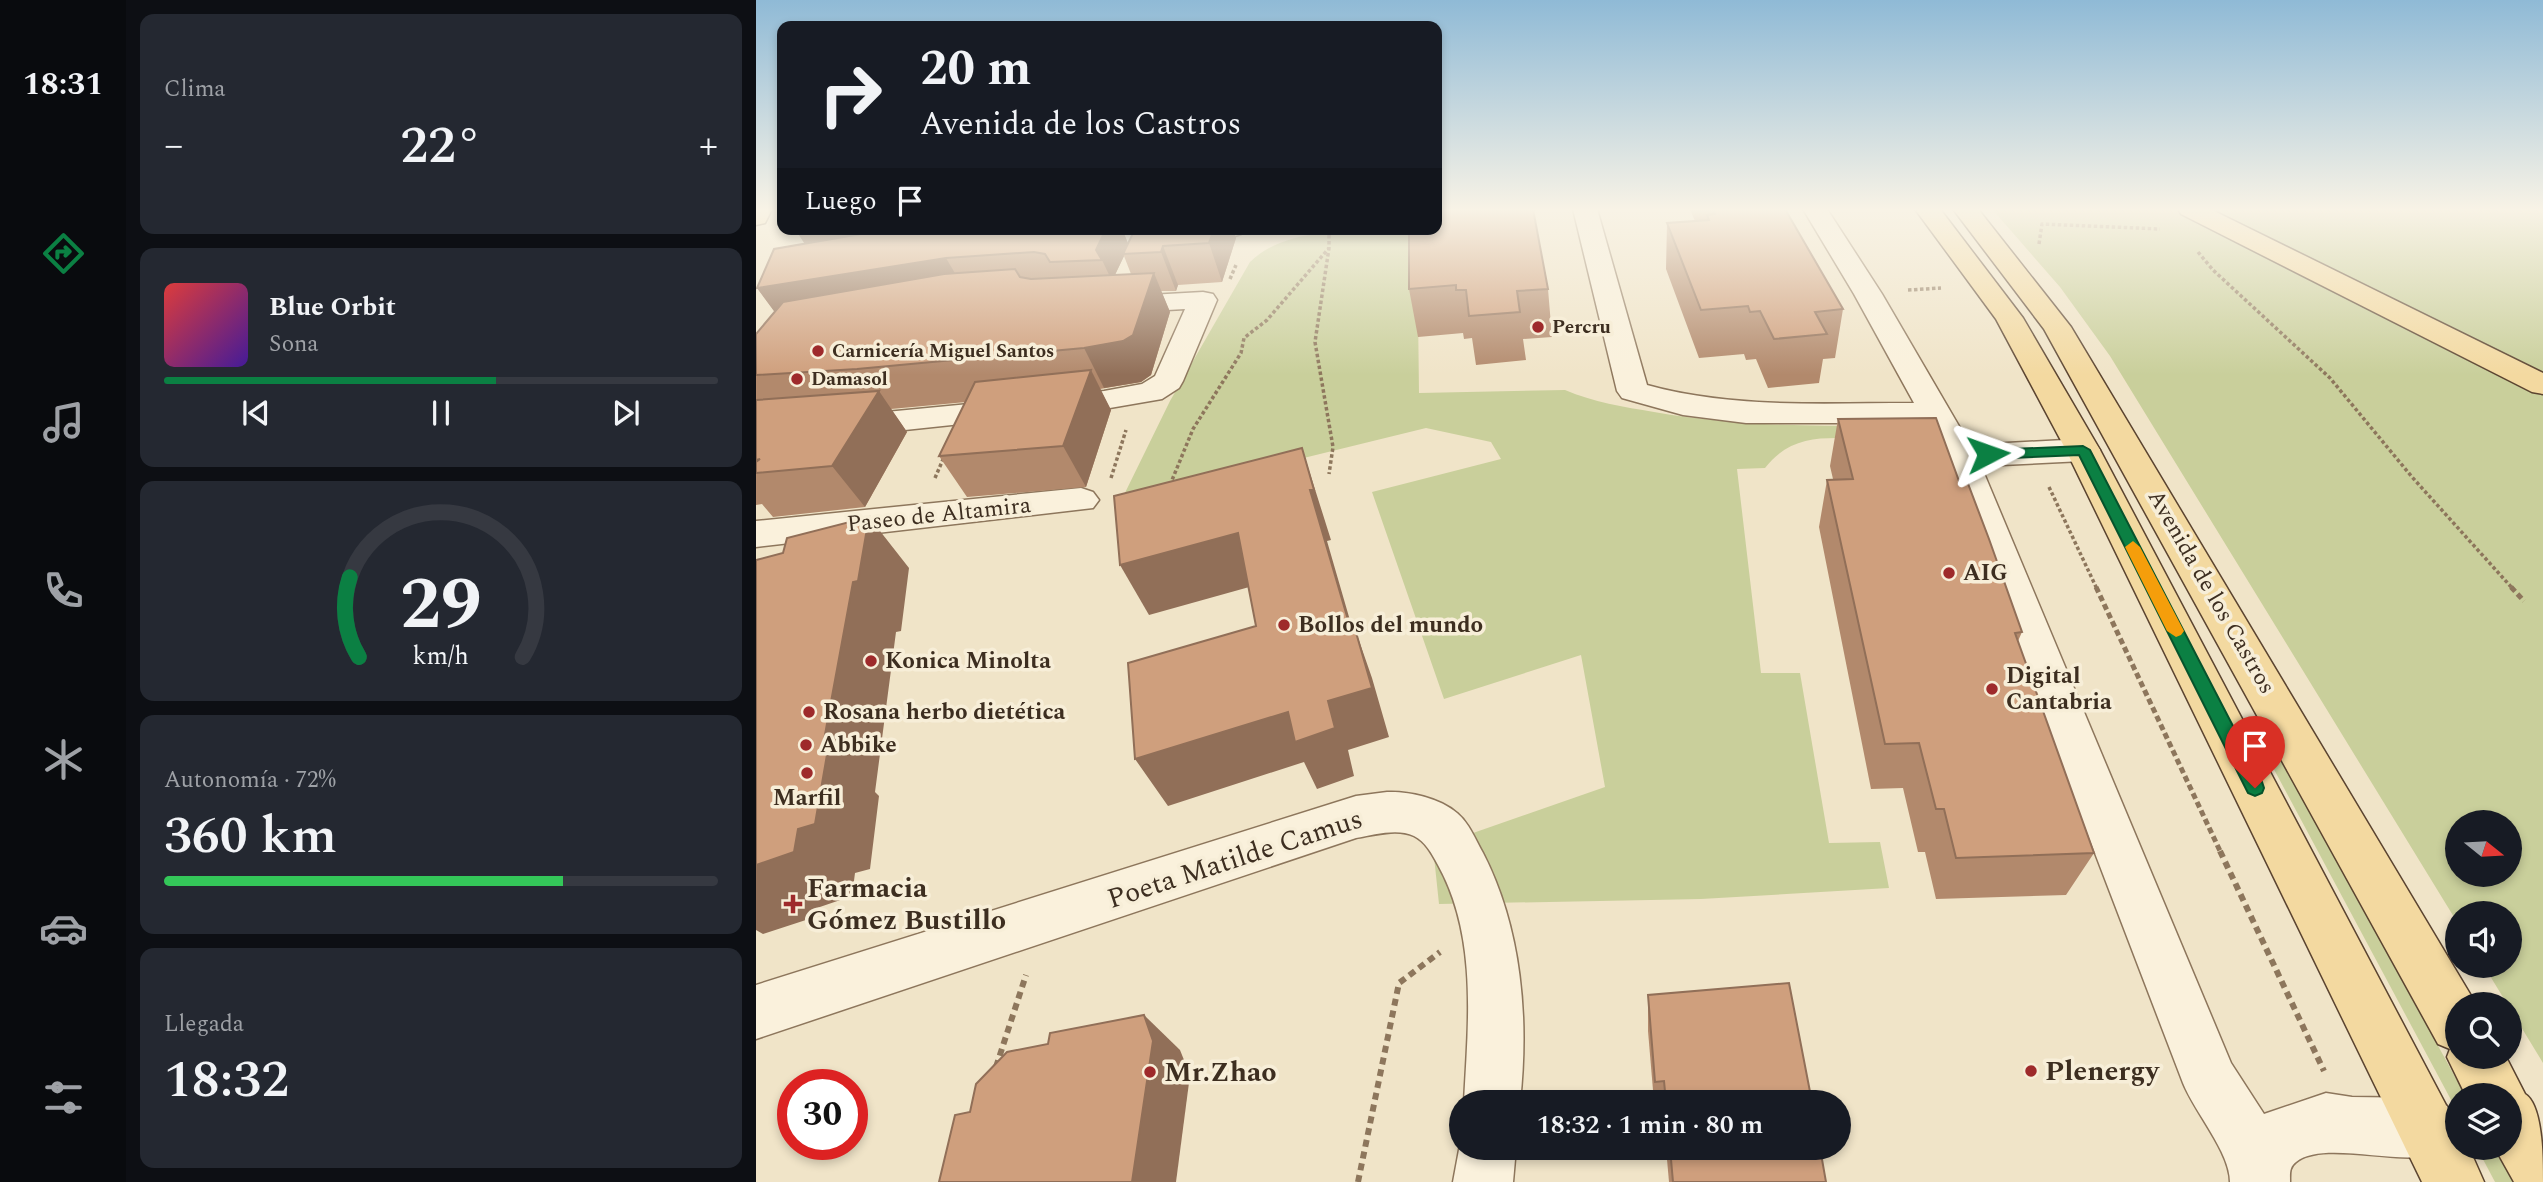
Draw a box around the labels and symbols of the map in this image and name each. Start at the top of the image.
place label: Percru [1552,313,1611,342]
marker: Percru [1530,319,1546,335]
place label: Carnicería Miguel Santos [832,337,1054,366]
marker: Carnicería Miguel Santos [810,343,826,359]
place label: Damasol [811,365,888,394]
marker: Damasol [789,371,805,387]
position arrow [1951,417,2025,491]
street label: Avenida de los Castros [2138,483,2284,701]
street label: Paseo de Altamira [845,488,1033,542]
place label: AIG [1963,556,2008,591]
marker: AIG [1941,565,1957,581]
place label: Bollos del mundo [1298,608,1483,643]
marker: Bollos del mundo [1276,617,1292,633]
place label: Konica Minolta [885,644,1051,679]
marker: Konica Minolta [863,653,879,669]
place label: Digital Cantabria [2006,659,2112,720]
marker: Digital Cantabria [1984,681,2000,697]
place label: Rosana herbo dietética [823,695,1066,730]
marker: Rosana herbo dietética [801,704,817,720]
pin [2225,716,2285,788]
place label: Abbike [820,728,897,763]
marker: Abbike [798,737,814,753]
marker: Marfil [799,765,815,781]
place label: Marfil [773,781,841,816]
street label: Poeta Matilde Camus [1102,797,1368,921]
north arrow [2445,810,2522,887]
place label: Farmacia Gómez Bustillo [807,867,1006,942]
marker: Farmacia Gómez Bustillo [785,896,801,912]
place label: Plenergy [2045,1050,2160,1093]
place label: Mr.Zhao [1164,1051,1277,1094]
marker: Plenergy [2023,1063,2039,1079]
marker: Mr.Zhao [1142,1064,1158,1080]
speed limit sign: 30 [777,1069,868,1160]

